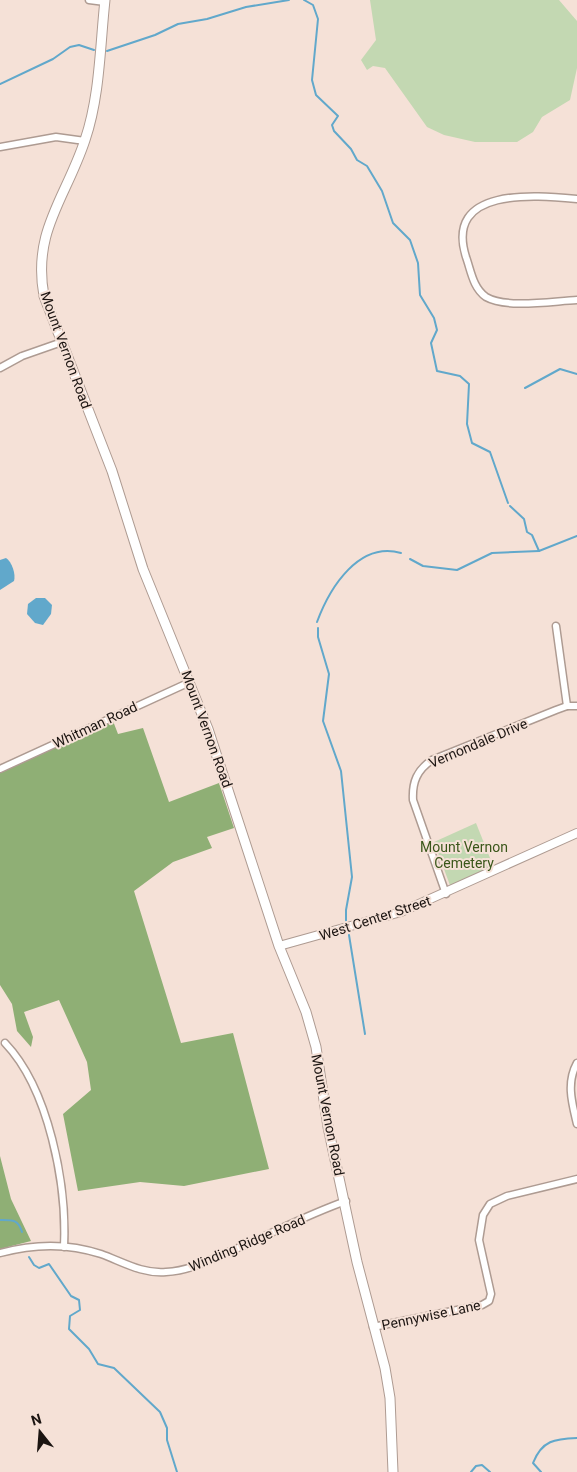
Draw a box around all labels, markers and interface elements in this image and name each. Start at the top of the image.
street label: Mount Vernon Road [37,289,95,411]
street label: Mount Vernon Road [178,668,236,790]
street label: Whitman Road [50,698,140,752]
street label: Vernondale Drive [426,715,530,771]
park label: Mount Vernon Cemetery [420,839,508,871]
street label: West Center Street [317,892,433,944]
street label: Mount Vernon Road [308,1053,348,1177]
street label: Winding Ridge Road [186,1211,308,1275]
street label: Pennywise Lane [380,1297,482,1333]
north arrow [15,1407,65,1457]
text: N [29,1410,43,1429]

